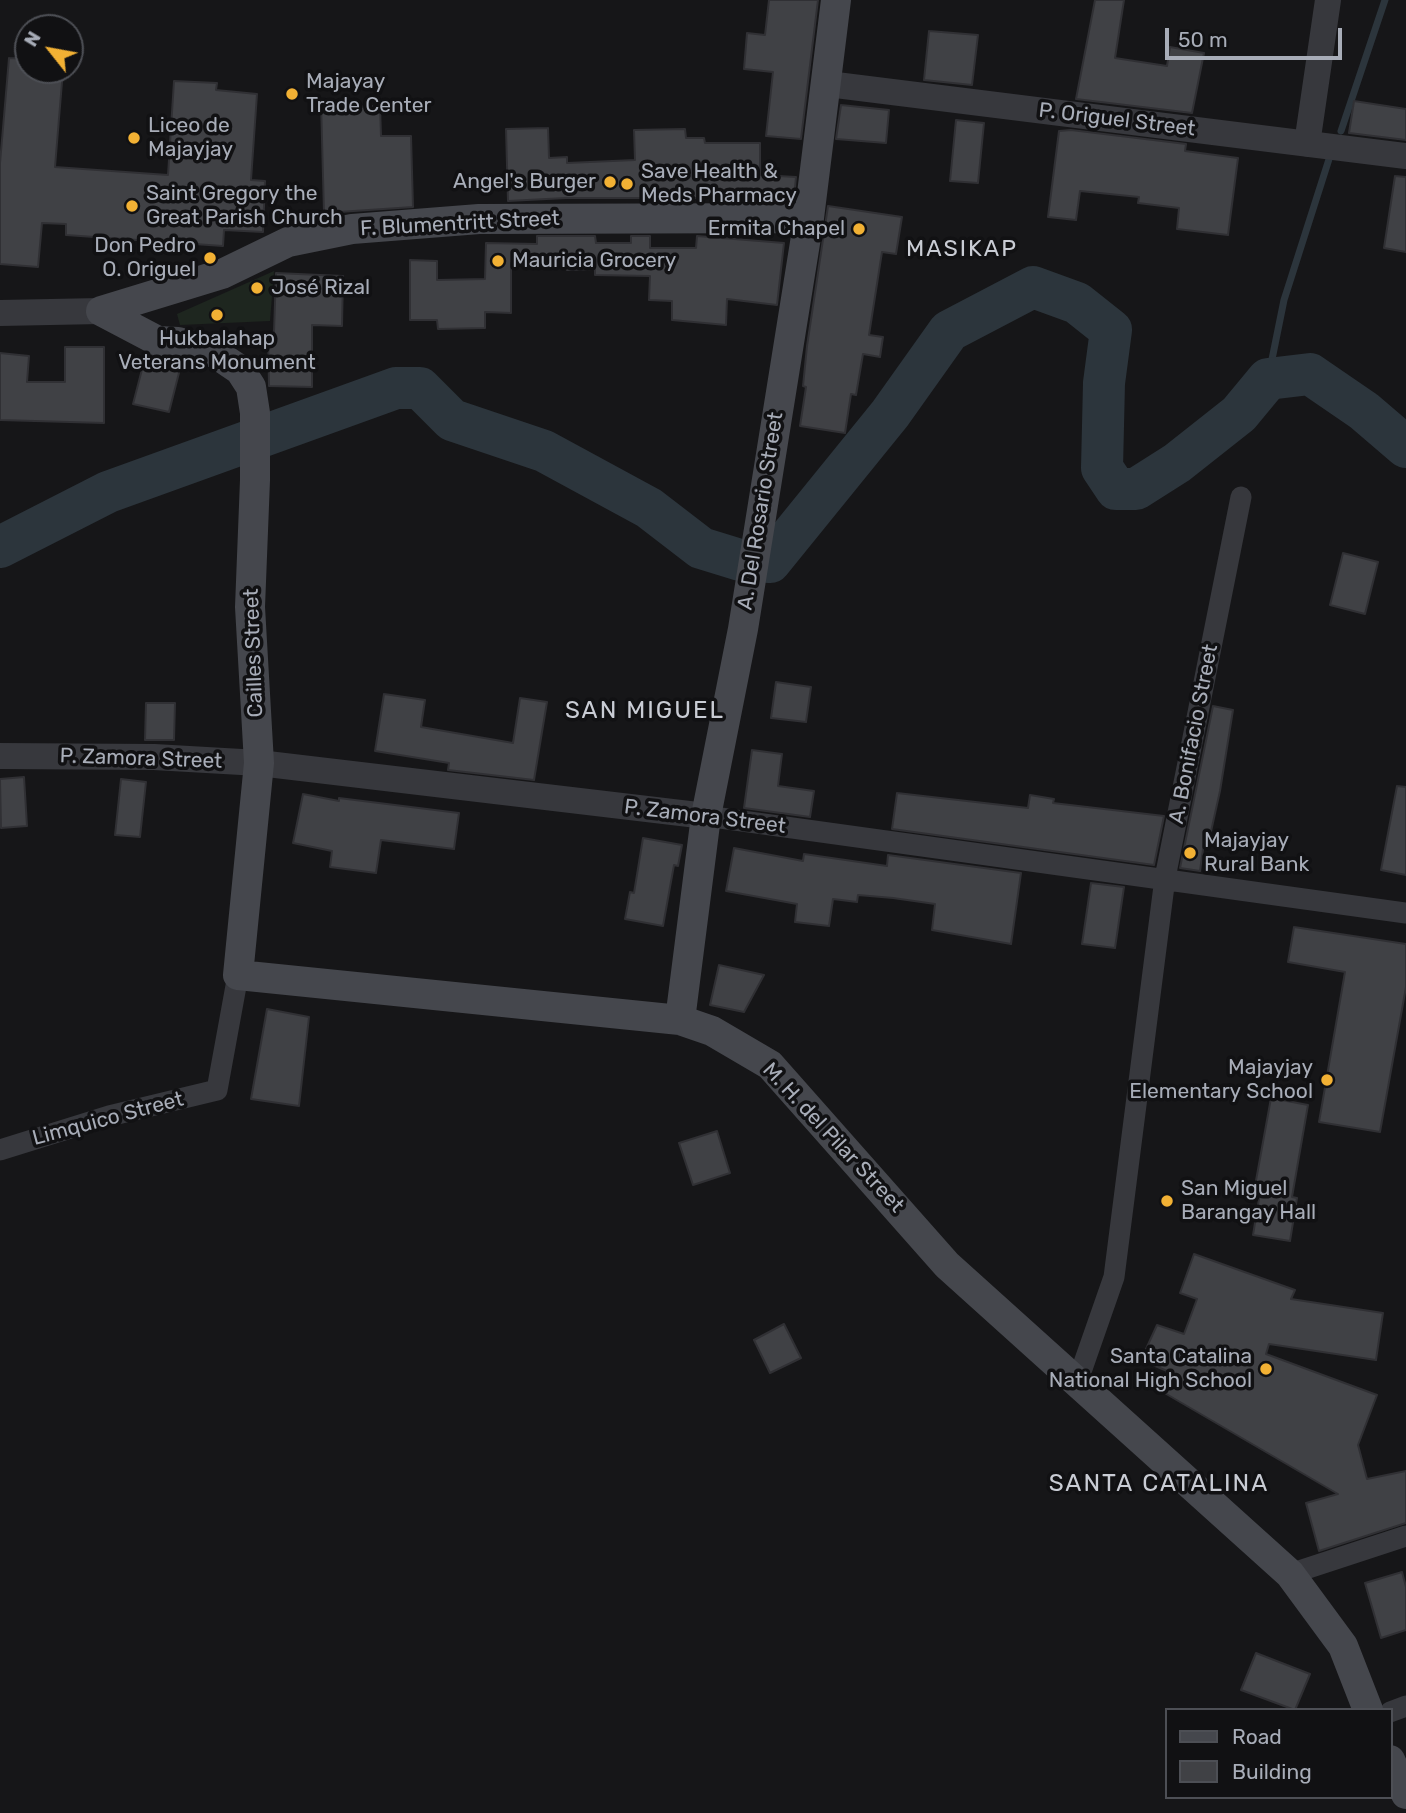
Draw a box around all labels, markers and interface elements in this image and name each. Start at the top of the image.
north arrow [14,14,84,84]
scale bar [1168,14,1345,58]
text: N [19,27,46,51]
text: 50 m [1178,27,1228,52]
place label: Majayay Trade Center [306,69,432,119]
marker: Majayay Trade Center [284,86,300,102]
street label: P. Origuel Street [1037,98,1197,142]
place label: Liceo de Majayjay [148,113,233,163]
marker: Liceo de Majayjay [126,130,142,146]
place label: Save Health & Meds Pharmacy [641,159,797,209]
place label: Angel's Burger [453,169,596,195]
marker: Angel's Burger [602,174,618,190]
marker: Save Health & Meds Pharmacy [619,176,635,192]
place label: Saint Gregory the Great Parish Church [146,181,343,231]
marker: Saint Gregory the Great Parish Church [124,198,140,214]
street label: F. Blumentritt Street [360,206,560,242]
place label: Ermita Chapel [708,216,845,242]
marker: Ermita Chapel [851,221,867,237]
place label: Don Pedro O. Origuel [94,233,196,283]
district label: MASIKAP [907,235,1017,263]
place label: Mauricia Grocery [512,248,676,274]
marker: Don Pedro O. Origuel [202,250,218,266]
marker: Mauricia Grocery [490,253,506,269]
place label: José Rizal [271,275,370,301]
marker: José Rizal [249,280,265,296]
marker: Hukbalahap Veterans Monument [209,307,225,323]
place label: Hukbalahap Veterans Monument [118,326,316,376]
street label: A. Del Rosario Street [733,410,789,612]
street label: Cailles Street [239,588,269,718]
street label: A. Bonifacio Street [1164,642,1224,826]
district label: SAN MIGUEL [566,697,724,725]
street label: P. Zamora Street [59,744,223,774]
street label: P. Zamora Street [623,795,787,839]
place label: Majayjay Rural Bank [1204,828,1309,878]
marker: Majayjay Rural Bank [1182,845,1198,861]
place label: Majayjay Elementary School [1129,1055,1313,1105]
street label: M. H. del Pilar Street [757,1058,909,1218]
marker: Majayjay Elementary School [1319,1072,1335,1088]
street label: Limquico Street [30,1087,186,1151]
place label: San Miguel Barangay Hall [1181,1176,1316,1226]
marker: San Miguel Barangay Hall [1159,1193,1175,1209]
place label: Santa Catalina National High School [1049,1344,1252,1394]
marker: Santa Catalina National High School [1258,1361,1274,1377]
district label: SANTA CATALINA [1050,1470,1268,1498]
legend [1164,1708,1392,1799]
text: Road [1232,1724,1282,1749]
text: Building [1232,1759,1312,1784]

